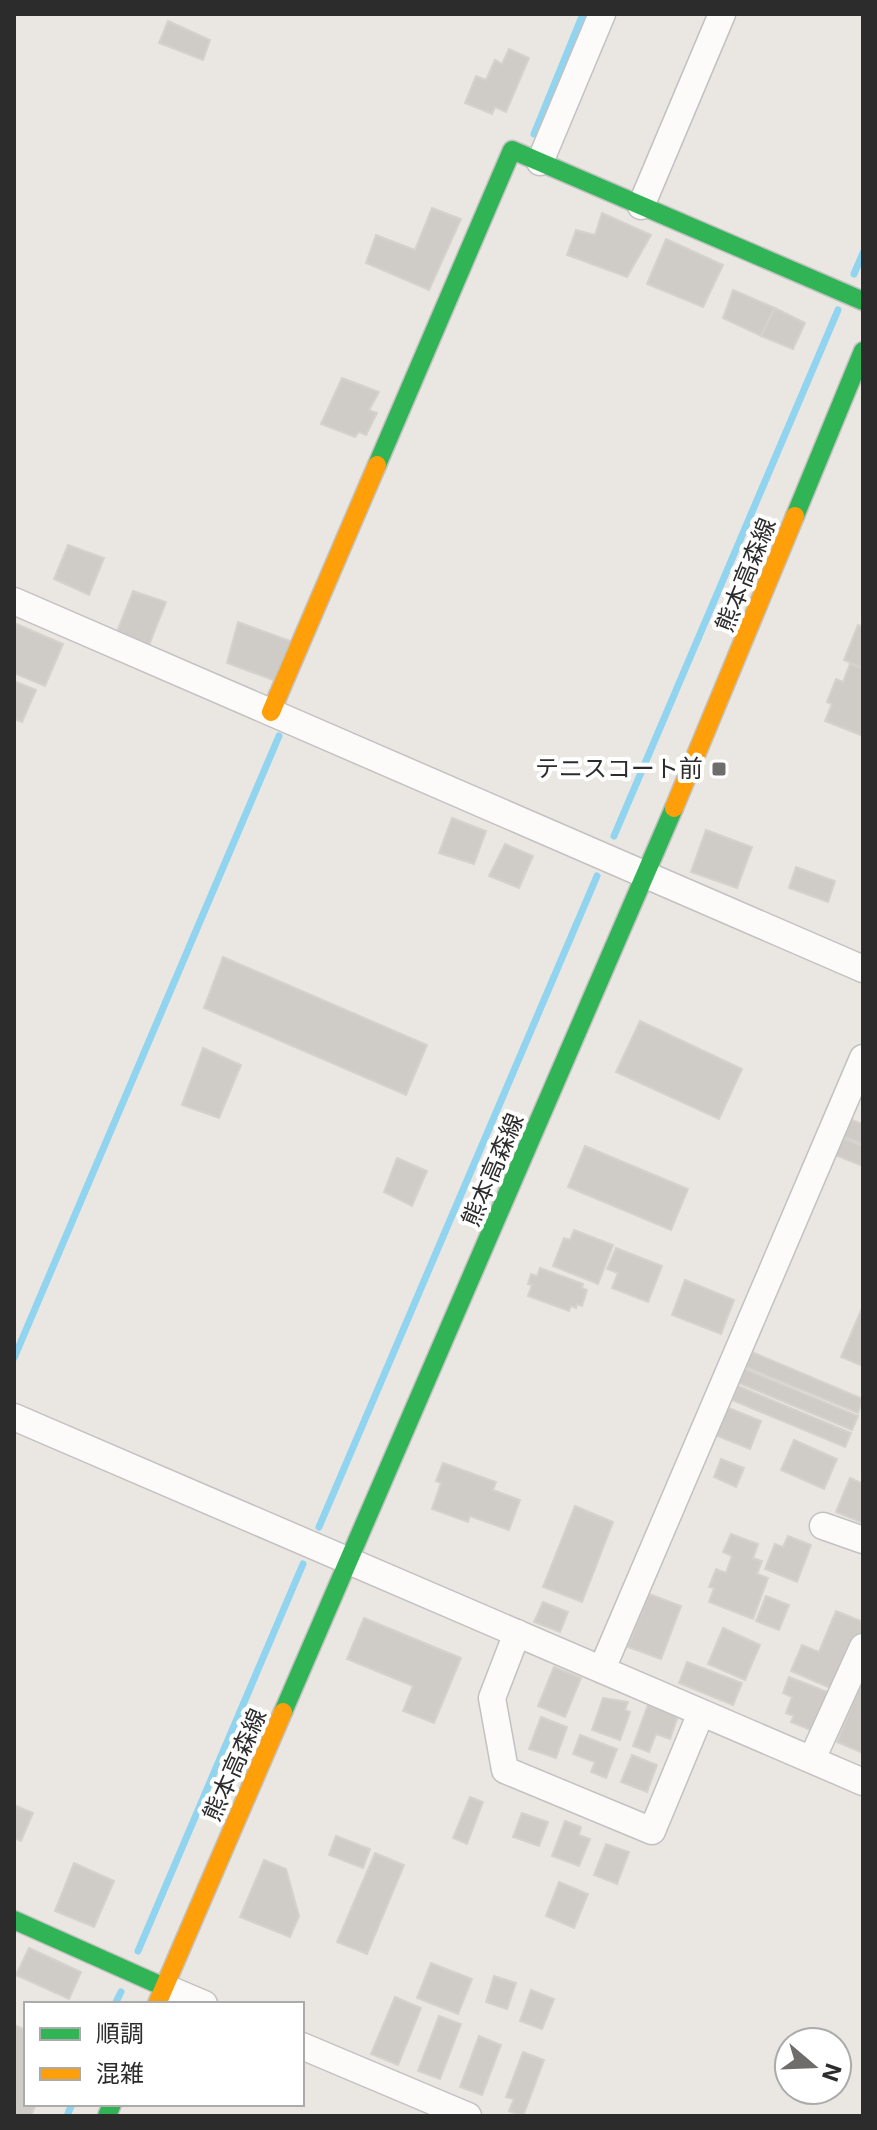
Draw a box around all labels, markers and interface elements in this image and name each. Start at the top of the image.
street label: 熊本高森線 [710,514,781,636]
place label: テニスコート前 [535,754,703,783]
marker: テニスコート前 [710,760,728,778]
street label: 熊本高森線 [456,1109,529,1231]
street label: 熊本高森線 [197,1704,272,1826]
legend [24,2002,304,2106]
text: 順調 [96,2019,144,2048]
north arrow [773,2026,853,2106]
text: 混雑 [96,2059,144,2088]
text: N [817,2060,847,2085]

